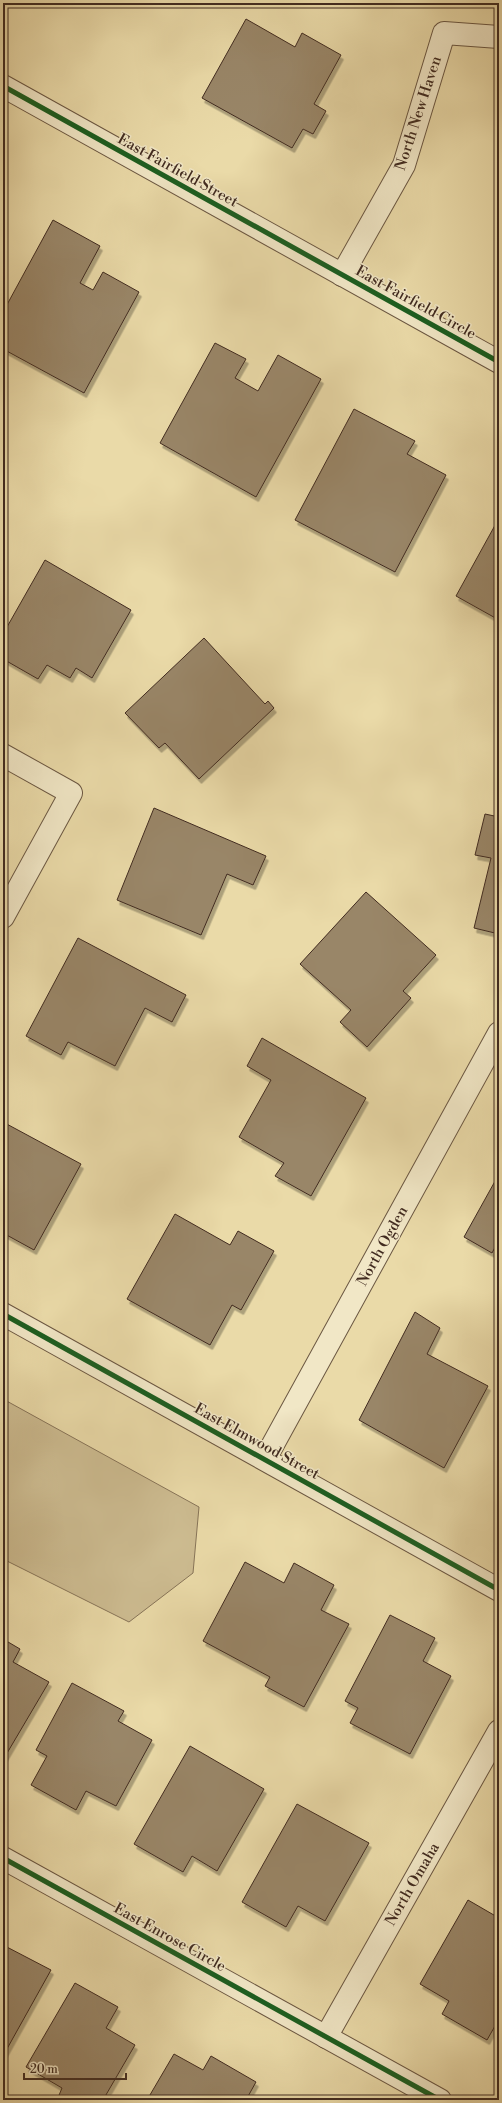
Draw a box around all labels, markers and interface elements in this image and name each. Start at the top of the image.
street label: North New Haven [391,54,446,173]
street label: East Fairfield Street [114,129,242,212]
street label: East Fairfield Circle [352,261,479,344]
street label: North Ogden [353,1203,412,1289]
street label: East Elmwood Street [191,1399,323,1484]
street label: North Omaha [381,1839,444,1929]
street label: East Enrose Circle [110,1899,229,1976]
scale bar [24,2055,126,2081]
text: 20 m [30,2062,58,2077]

